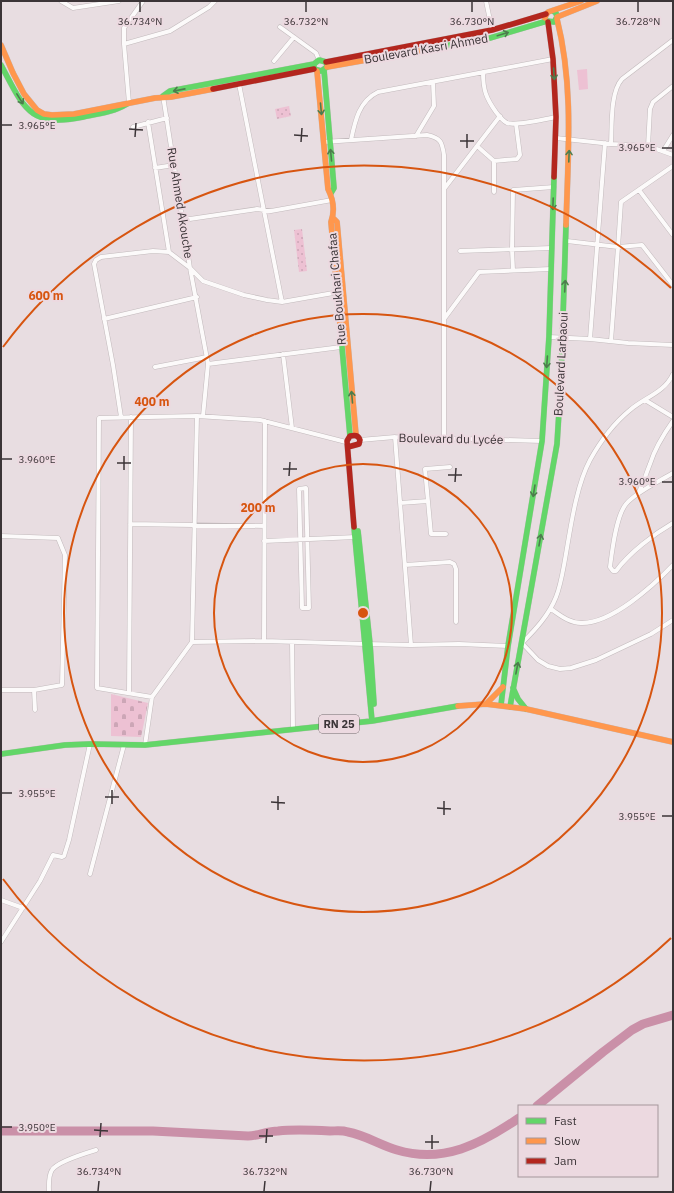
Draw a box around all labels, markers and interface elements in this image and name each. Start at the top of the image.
text: 36.734°N [118,15,162,28]
text: 36.732°N [284,15,328,28]
text: 36.730°N [450,15,494,28]
text: 36.728°N [616,15,660,28]
street label: Boulevard Kasri Ahmed [363,30,489,67]
one-way arrow [496,30,509,37]
one-way arrow [550,67,557,80]
one-way arrow [173,86,186,94]
one-way arrow [16,93,24,105]
one-way arrow [317,102,325,115]
text: 3.965°E [18,119,56,132]
text: 3.965°E [618,141,656,154]
street label: Rue Ahmed Akouche [164,146,197,260]
one-way arrow [327,149,335,162]
one-way arrow [565,150,573,163]
one-way arrow [550,197,557,210]
street label: Rue Boukhari Chafaa [324,232,349,346]
one-way arrow [561,280,568,293]
text: 600 m [28,288,64,303]
street label: Boulevard Larbaoui [550,312,571,416]
one-way arrow [544,355,551,368]
one-way arrow [349,391,356,404]
text: 400 m [134,394,170,409]
street label: Boulevard du Lycée [399,430,504,447]
text: 3.960°E [18,453,56,466]
text: 3.960°E [618,475,656,488]
one-way arrow [530,484,538,497]
text: 200 m [240,500,276,515]
one-way arrow [536,534,544,547]
centre of rings [356,606,370,620]
one-way arrow [513,662,521,675]
road number: RN 25 [319,715,359,733]
text: 3.955°E [18,787,56,800]
text: 3.955°E [618,810,656,823]
legend [518,1105,658,1177]
text: Fast [554,1113,577,1128]
text: 3.950°E [18,1121,56,1134]
text: Slow [554,1133,580,1148]
text: Jam [554,1153,577,1168]
text: 36.734°N [77,1165,121,1178]
text: 36.732°N [243,1165,287,1178]
text: 36.730°N [409,1165,453,1178]

